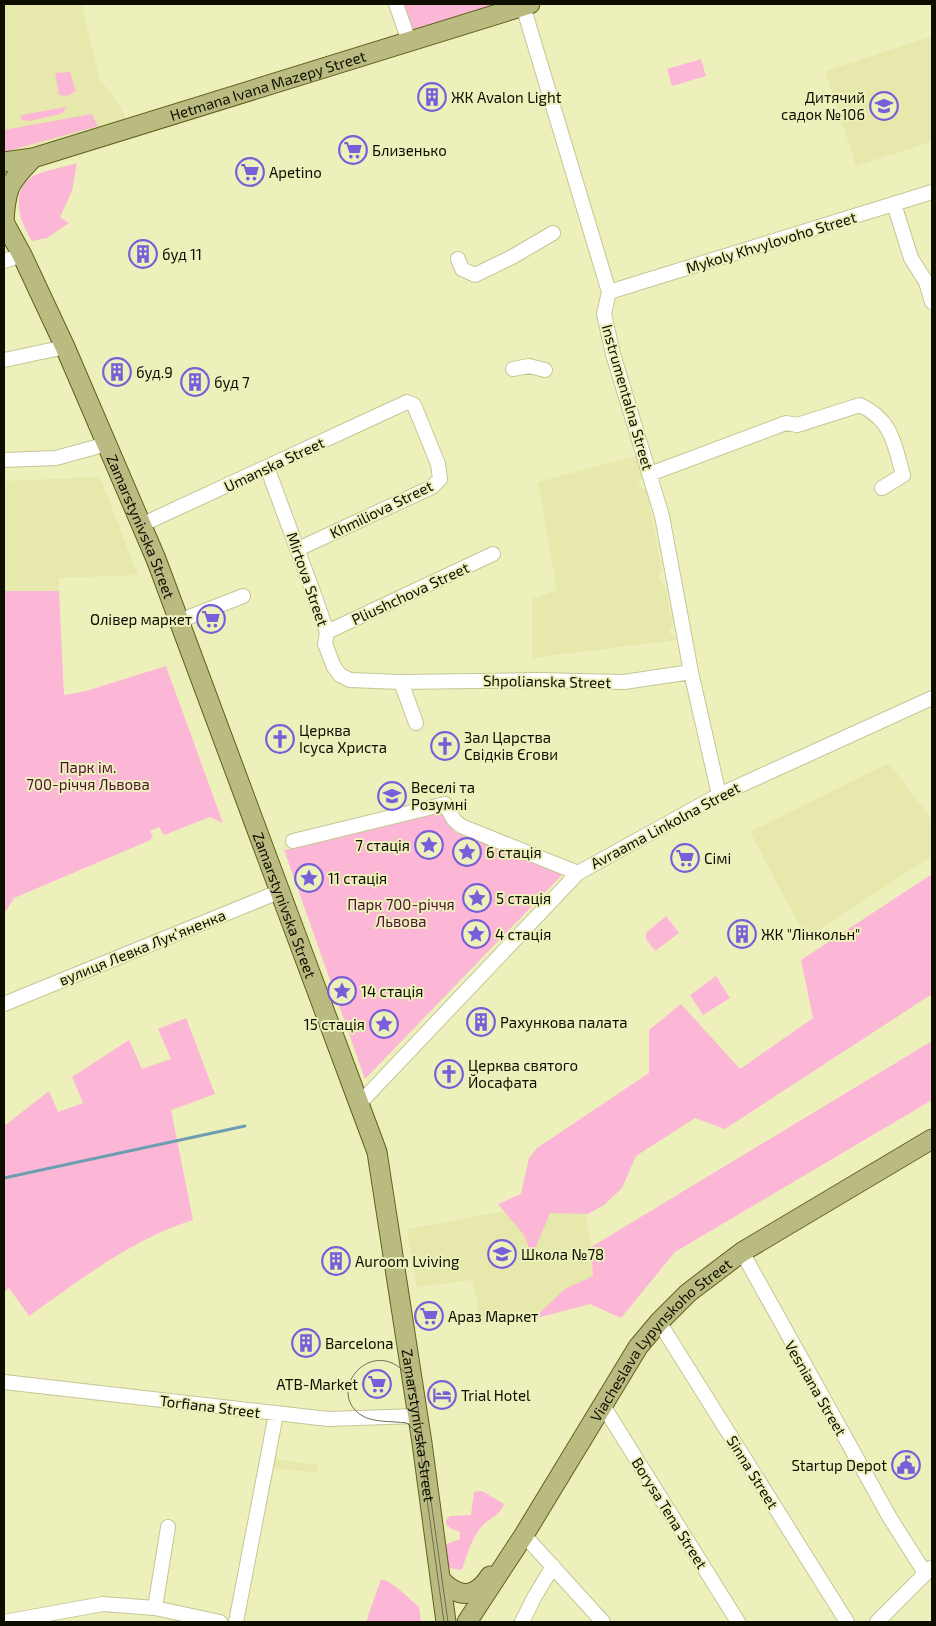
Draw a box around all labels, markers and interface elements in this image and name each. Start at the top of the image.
street label: Hetmana Ivana Mazepy Street [167,46,368,124]
building icon: ЖК Avalon Light [417,82,447,112]
place label: ЖК Avalon Light [451,88,562,106]
place label: Дитячий садок №106 [781,88,865,123]
school or university icon: Дитячий садок №106 [869,91,899,121]
supermarket icon: Близенько [338,135,368,165]
place label: Близенько [372,141,447,159]
supermarket icon: Apetino [235,157,265,187]
place label: Apetino [269,163,322,181]
street label: Mykoly Khvylovoho Street [684,207,859,276]
building icon: буд 11 [128,239,158,269]
place label: буд 11 [162,245,202,264]
street label: Instrumentalna Street [599,322,658,472]
building icon: буд.9 [102,357,132,387]
place label: буд.9 [136,363,173,382]
building icon: буд 7 [180,367,210,397]
place label: буд 7 [214,373,250,392]
street label: Umanska Street [221,433,327,495]
street label: Zamarstynivska Street [103,452,179,601]
street label: Khmiliova Street [327,476,436,542]
street label: Mirtova Street [284,530,333,629]
street label: Pliushchova Street [348,558,472,628]
supermarket icon: Олівер маркет [196,604,226,634]
place label: Олівер маркет [90,610,192,628]
street label: Shpolianska Street [483,671,611,691]
place label: Церква Ісуса Христа [299,721,387,757]
church icon: Церква Ісуса Христа [265,724,295,754]
place label: Зал Царства Свідків Єгови [464,728,558,763]
church icon: Зал Царства Свідків Єгови [430,731,460,761]
park label: Парк ім. 700-річчя Львова [26,758,150,793]
place label: Веселі та Розумні [411,778,475,814]
street label: Avraama Linkolna Street [587,778,743,872]
school or university icon: Веселі та Розумні [377,781,407,811]
street label: Zamarstynivska Street [250,829,320,981]
place icon: 7 стація [414,830,444,860]
place label: 7 стація [355,836,410,854]
place icon: 6 стація [452,837,482,867]
place label: 6 стація [486,843,542,861]
supermarket icon: Сімі [670,843,700,873]
place label: Сімі [704,849,731,867]
place icon: 11 стація [294,863,324,893]
place label: 11 стація [328,869,387,887]
place icon: 5 стація [462,883,492,913]
place label: 5 стація [496,889,551,907]
park label: Парк 700-річчя Львова [347,895,455,930]
street label: вулиця Левка Лукʼяненка [56,905,228,990]
place icon: 4 стація [461,919,491,949]
building icon: ЖК "Лінкольн" [727,919,757,949]
place label: 4 стація [495,925,551,943]
place label: ЖК "Лінкольн" [761,925,860,943]
place icon: 14 стація [327,976,357,1006]
place label: 14 стація [361,982,423,1000]
building icon: Рахункова палата [466,1007,496,1037]
place icon: 15 стація [369,1009,399,1039]
place label: Рахункова палата [500,1013,628,1032]
place label: 15 стація [304,1015,365,1033]
place label: Церква святого Йосафата [468,1056,578,1091]
church icon: Церква святого Йосафата [434,1059,464,1089]
school or university icon: Школа №78 [487,1239,517,1269]
place label: Школа №78 [521,1245,604,1263]
building icon: Auroom Lviving [321,1246,351,1276]
place label: Auroom Lviving [355,1252,460,1270]
street label: Viacheslava Lypynskoho Street [586,1254,735,1425]
supermarket icon: Араз Маркет [414,1301,444,1331]
place label: Араз Маркет [448,1307,538,1325]
building icon: Barcelona [291,1328,321,1358]
place label: Barcelona [325,1334,394,1352]
street label: Vesniana Street [781,1337,851,1439]
street label: Zamarstynivska Street [399,1347,439,1503]
supermarket icon: ATB-Market [362,1369,392,1399]
place label: ATB-Market [276,1375,358,1393]
hotel icon: Trial Hotel [427,1380,457,1410]
place label: Trial Hotel [461,1386,531,1404]
street label: Torfiana Street [159,1391,261,1421]
street label: Sinna Street [723,1432,783,1512]
public building icon: Startup Depot [891,1450,921,1480]
street label: Borysa Tena Street [629,1454,712,1572]
place label: Startup Depot [791,1456,887,1474]

